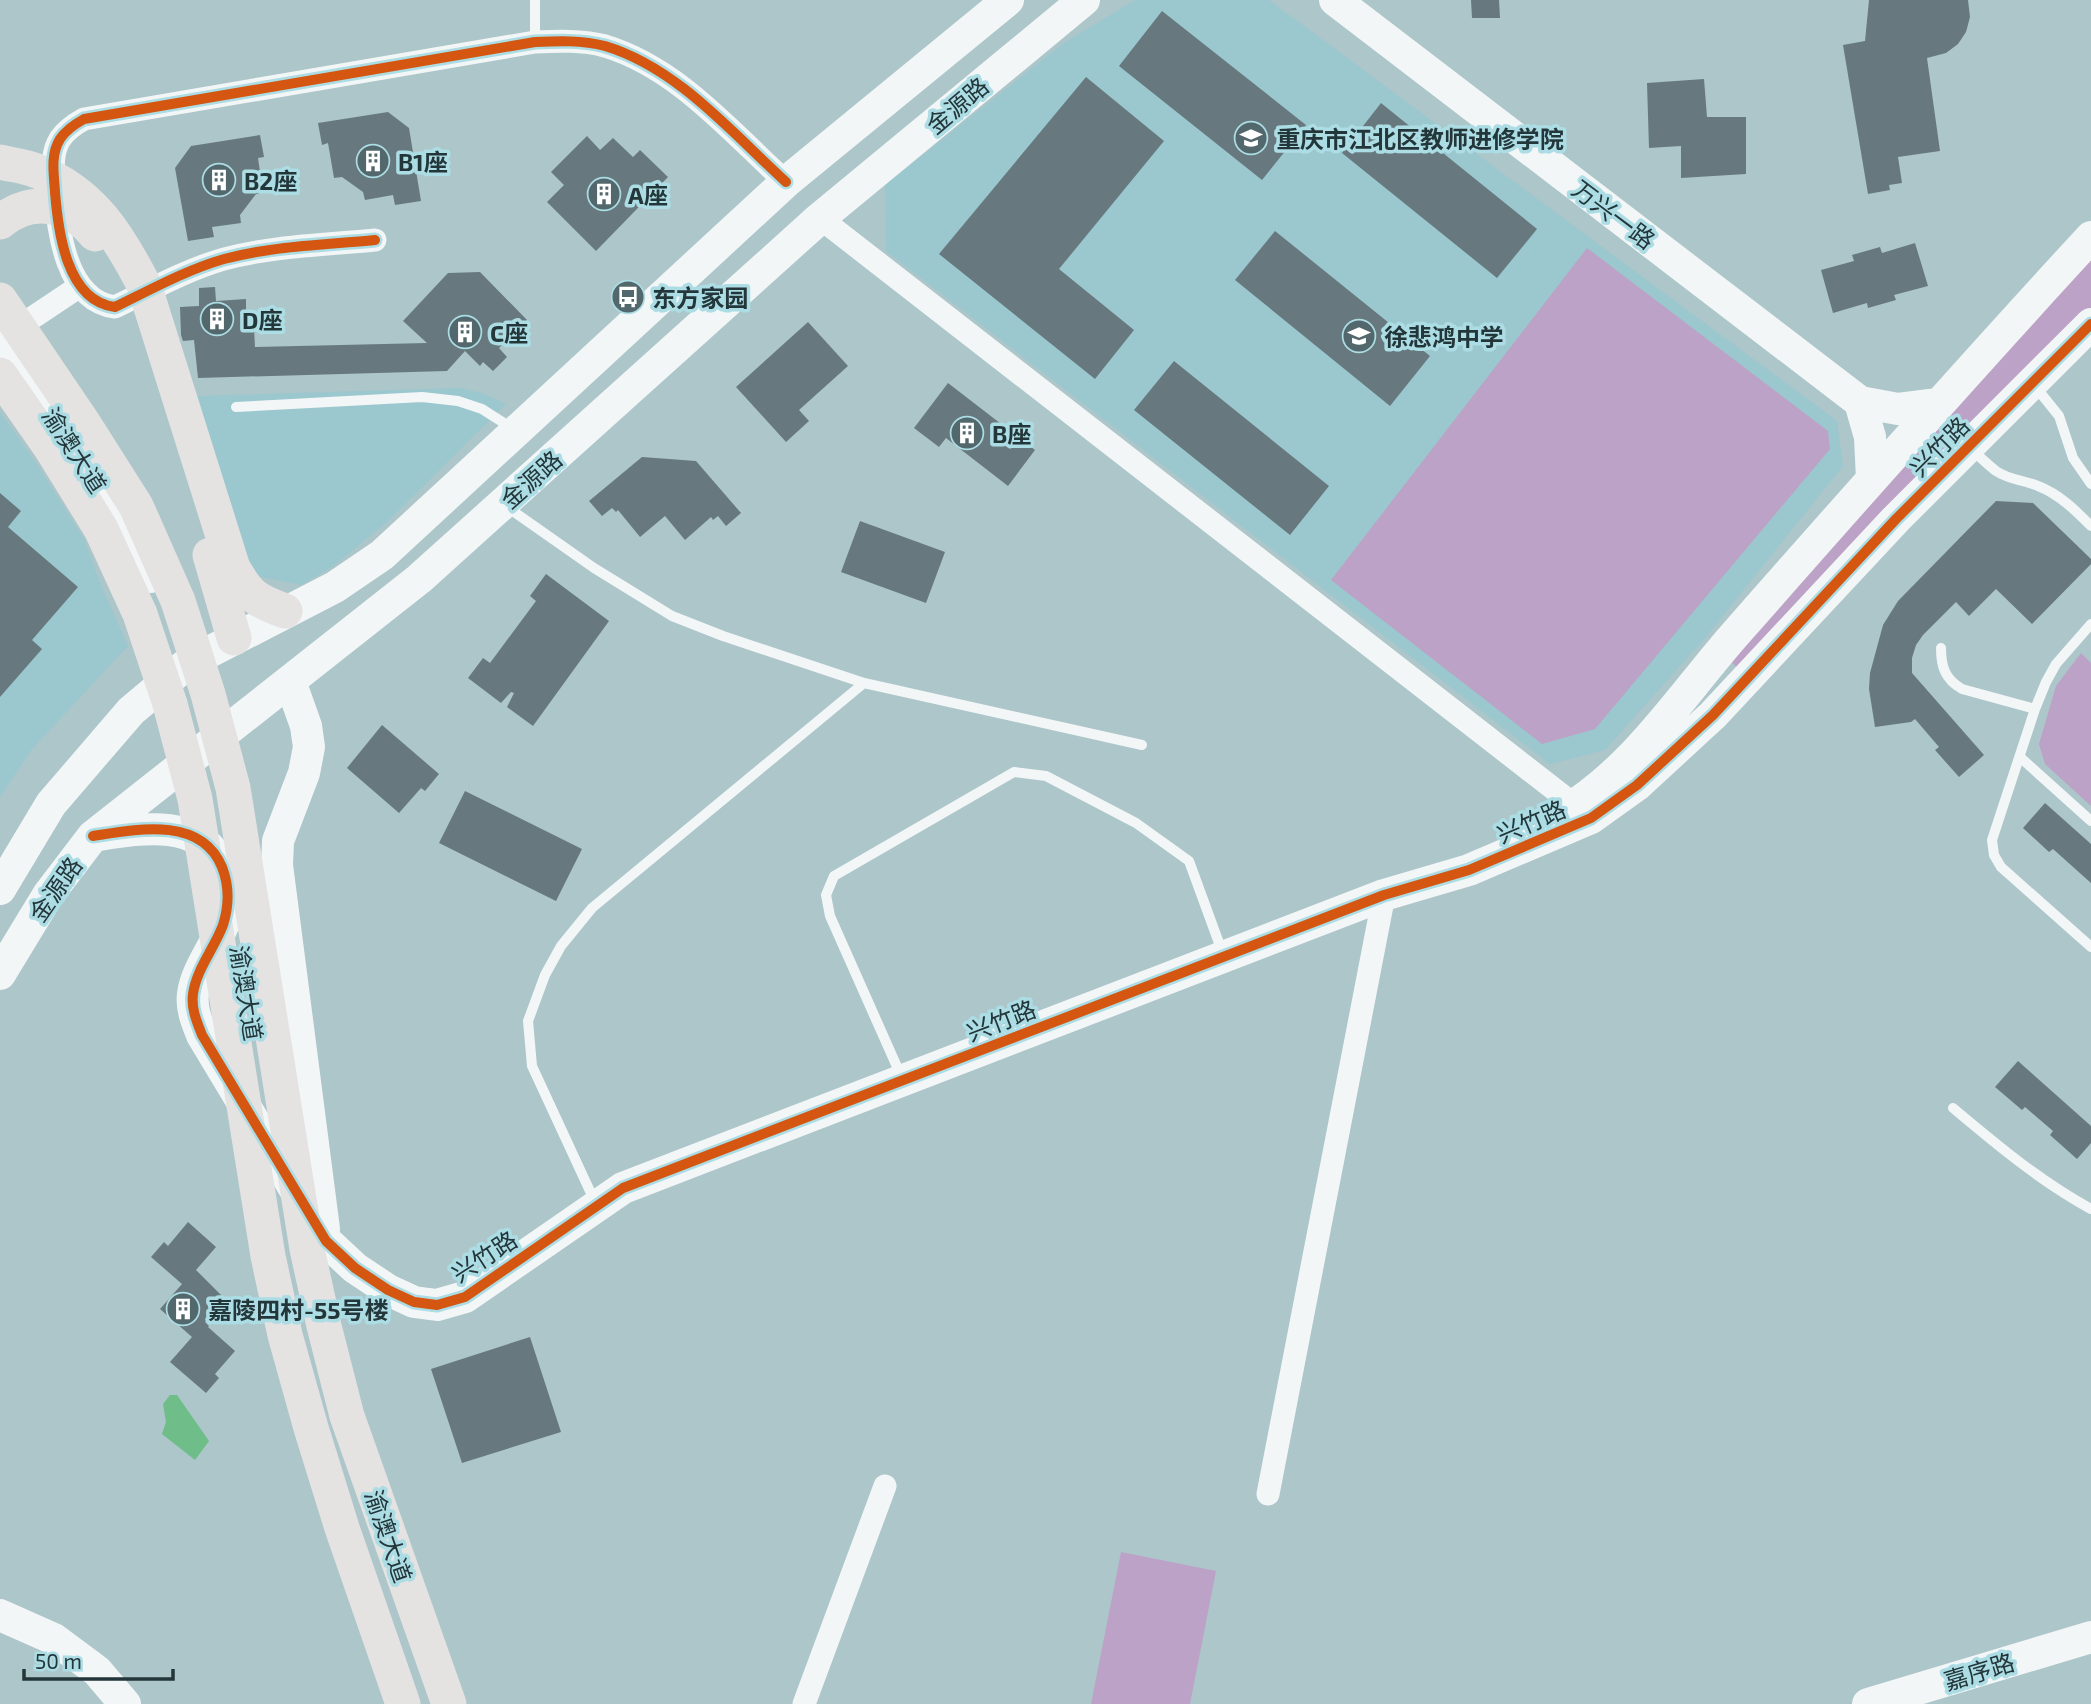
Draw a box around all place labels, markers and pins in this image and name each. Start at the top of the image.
school or university icon: 重庆市江北区教师进修学院 [1232,119,1270,157]
place label: 重庆市江北区教师进修学院 [1276,124,1564,153]
building icon: B1座 [354,142,392,180]
place label: B1座 [398,147,448,176]
building icon: B2座 [200,161,238,199]
place label: B2座 [244,166,297,195]
building icon: A座 [585,175,623,213]
place label: A座 [628,180,668,209]
bus stop icon: 东方家园 [609,278,647,316]
place label: 东方家园 [652,283,748,312]
building icon: D座 [198,300,236,338]
place label: D座 [242,305,282,334]
building icon: C座 [446,313,484,351]
school or university icon: 徐悲鸿中学 [1340,317,1378,355]
place label: C座 [490,318,528,347]
place label: 徐悲鸿中学 [1384,322,1504,351]
building icon: B座 [948,414,986,452]
place label: B座 [992,419,1031,448]
building icon: 嘉陵四村-55号楼 [164,1290,202,1328]
place label: 嘉陵四村-55号楼 [208,1295,388,1324]

